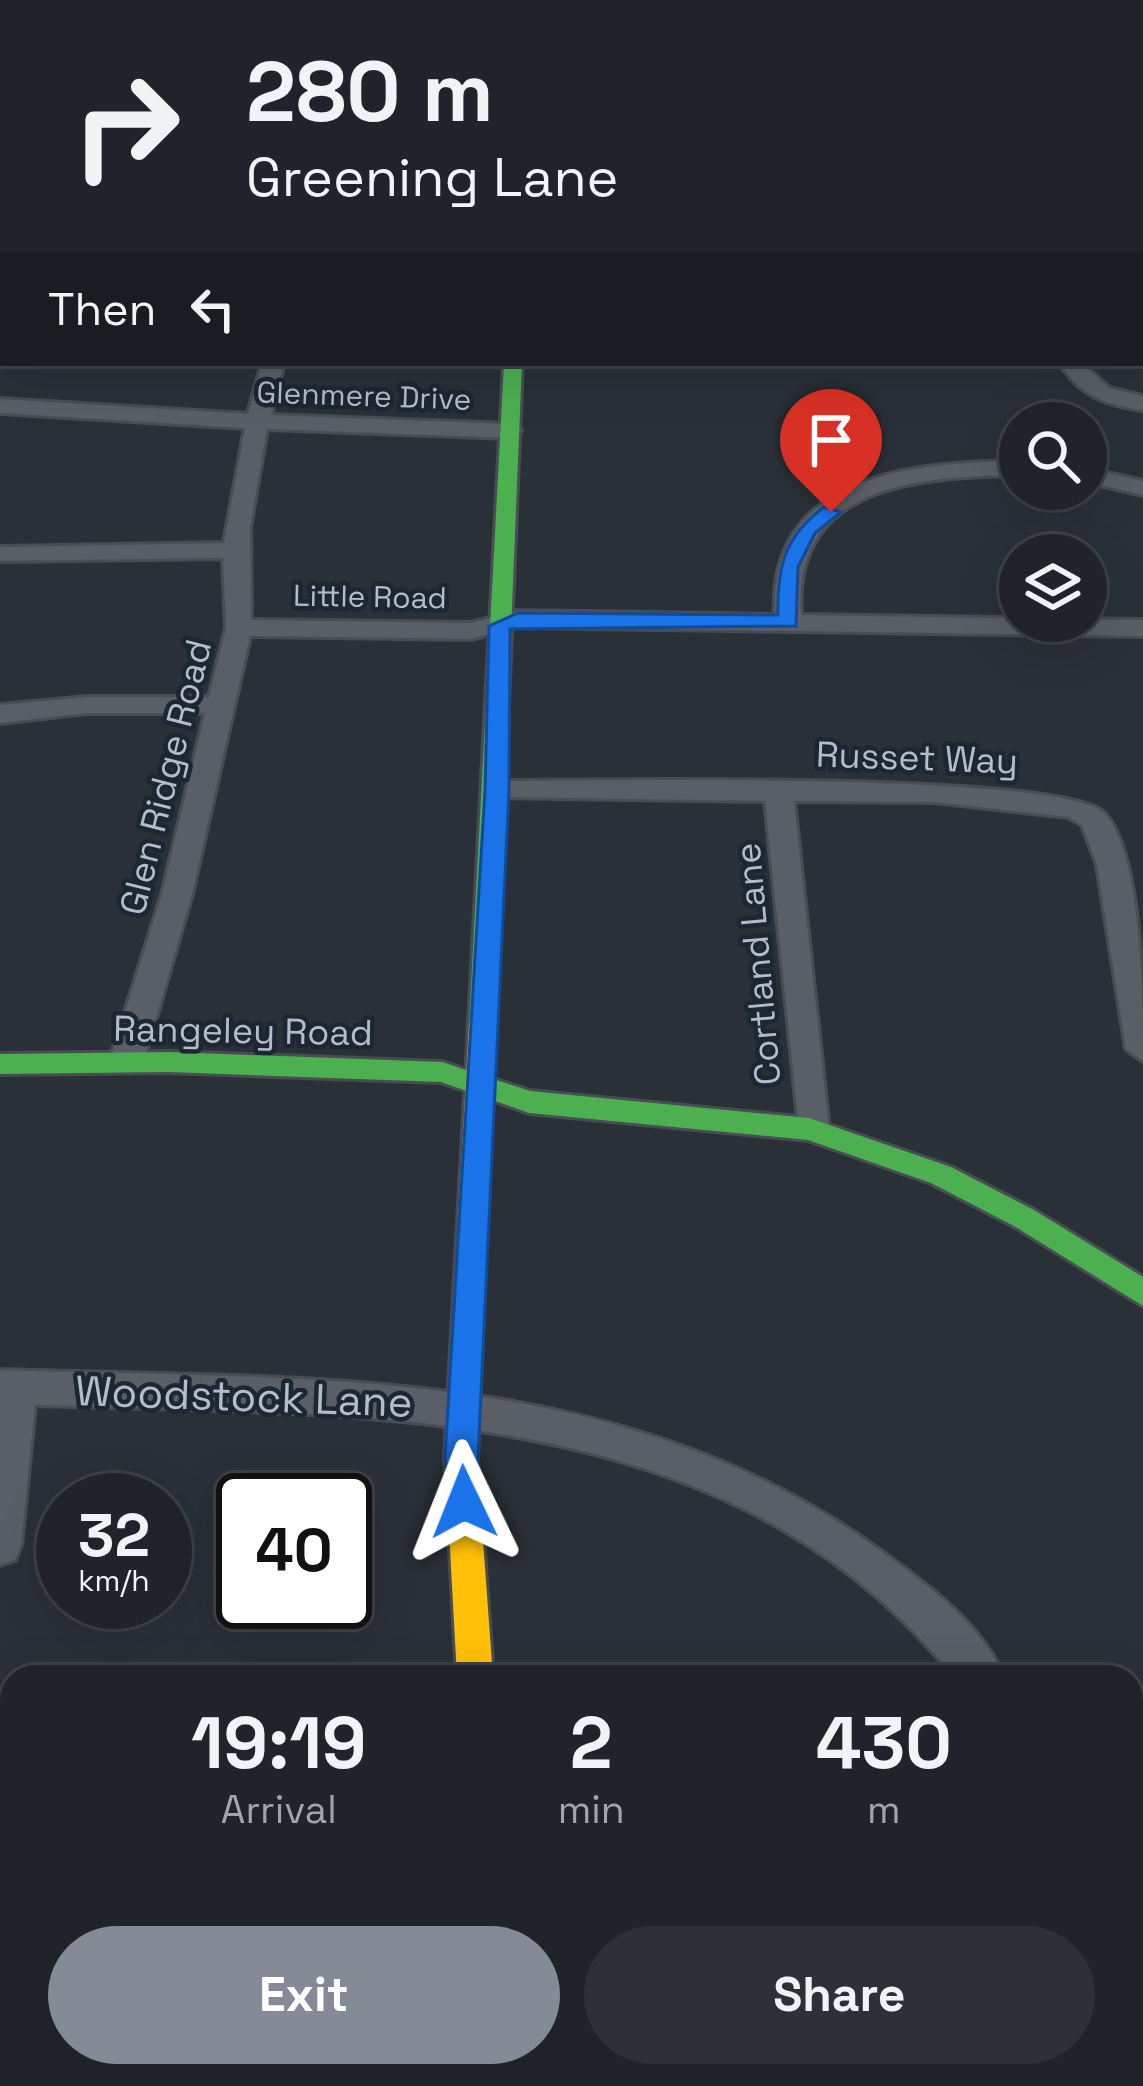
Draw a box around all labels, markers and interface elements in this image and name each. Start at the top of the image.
text: 280 m [246,38,494,146]
icon: right [48,48,204,204]
text: Greening Lane [246,143,619,212]
icon: left [180,276,246,342]
text: Then [48,281,156,338]
street label: Glenmere Drive [256,372,472,419]
pin [780,389,882,512]
map controls [999,402,1107,642]
button: search [999,402,1107,510]
icon: arrive [798,407,864,473]
button: layers [999,534,1107,642]
street label: Little Road [293,576,447,617]
street label: Glen Ridge Road [110,635,222,920]
street label: Russet Way [815,731,1019,785]
street label: Cortland Lane [724,841,792,1087]
street label: Rangeley Road [113,1006,373,1056]
street label: Woodstock Lane [74,1364,414,1429]
position arrow [401,1439,527,1565]
speed limit sign: 40 [216,1473,372,1629]
text: 32 [78,1497,150,1574]
text: km/h [78,1561,150,1600]
text: 19:19 [191,1697,367,1789]
text: 2 [570,1697,613,1789]
text: 430 [816,1697,952,1789]
text: Arrival [221,1785,337,1834]
text: min [558,1785,625,1834]
text: m [867,1785,901,1834]
button: Exit [48,1926,560,2064]
button: Share [584,1926,1095,2064]

